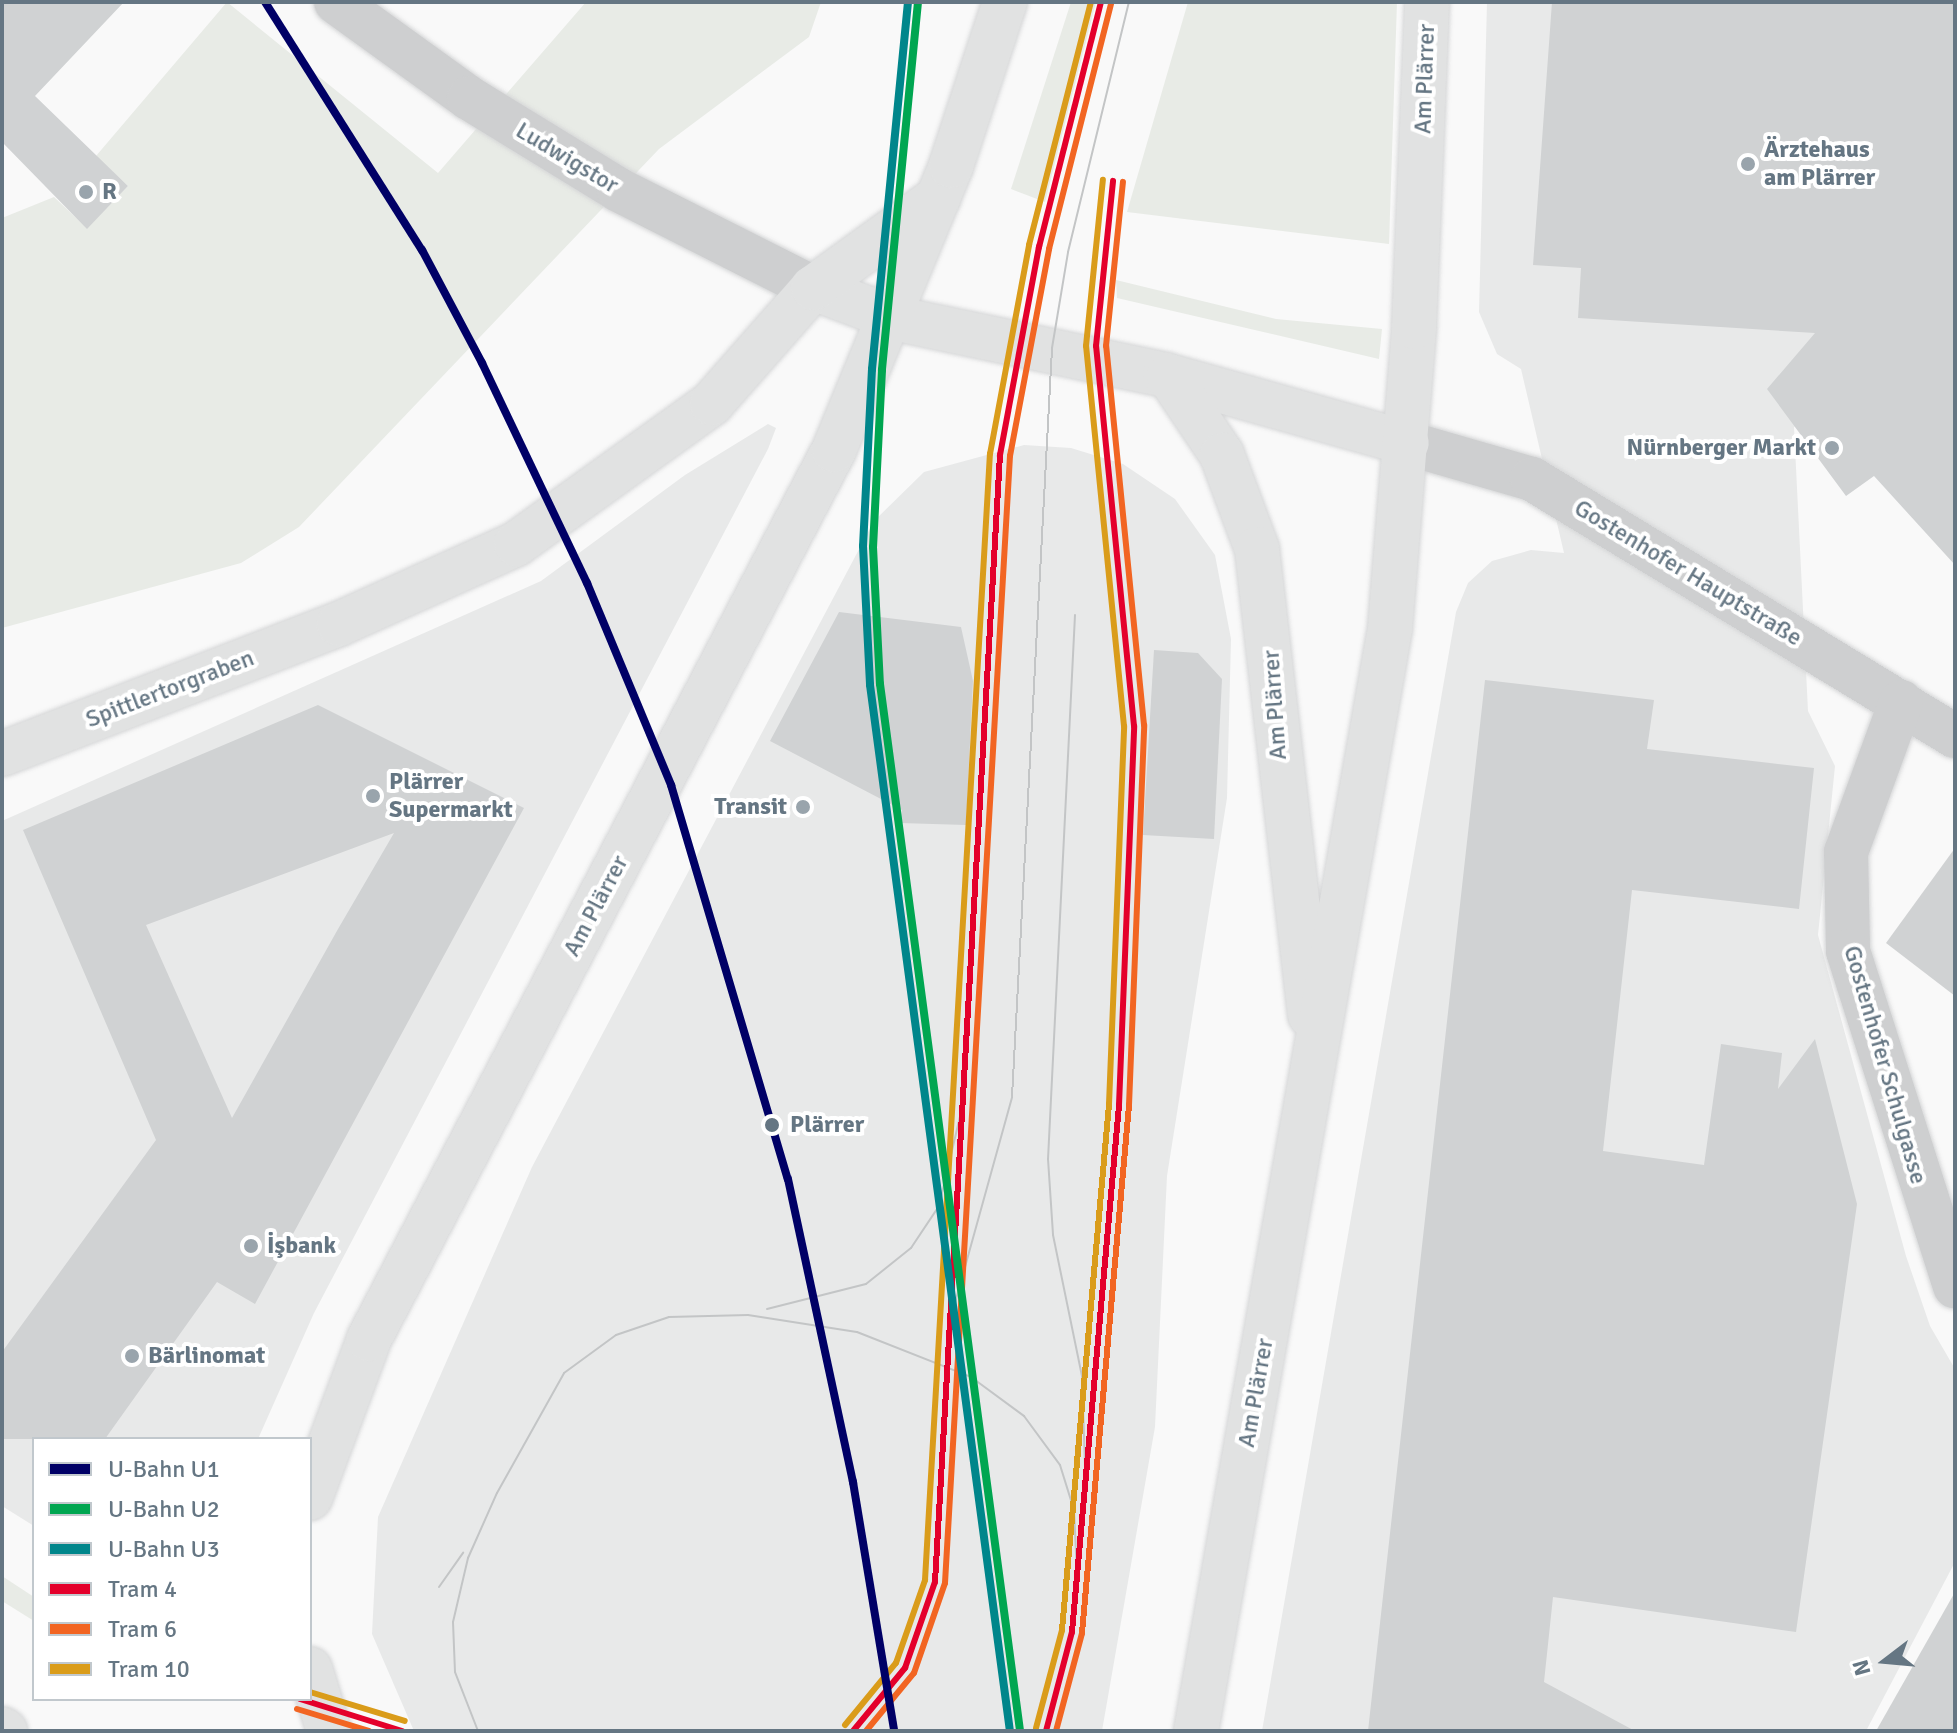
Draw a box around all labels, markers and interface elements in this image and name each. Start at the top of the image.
street label: Am Plärrer [1409,24,1441,134]
street label: Ludwigstor [510,116,624,200]
place label: Ärztehaus am Plärrer [1764,136,1875,192]
marker: Ärztehaus am Plärrer [1739,155,1757,173]
place label: R [102,178,117,206]
marker: R [77,183,95,201]
place label: Nürnberger Markt [1626,434,1816,462]
marker: Nürnberger Markt [1823,439,1841,457]
street label: Gostenhofer Hauptstraße [1569,494,1807,652]
street label: Spittlertorgraben [82,644,258,734]
street label: Am Plärrer [1257,649,1293,761]
place label: Plärrer Supermarkt [389,768,513,824]
marker: Plärrer Supermarkt [364,787,382,805]
place label: Transit [714,793,787,821]
marker: Transit [794,798,812,816]
street label: Am Plärrer [557,851,635,961]
street label: Gostenhofer Schulgasse [1837,942,1933,1188]
place label: Plärrer [790,1111,864,1139]
marker: Plärrer [761,1114,783,1136]
place label: İşbank [267,1232,336,1260]
marker: İşbank [242,1237,260,1255]
street label: Am Plärrer [1232,1336,1280,1450]
place label: Bärlinomat [148,1342,265,1370]
marker: Bärlinomat [123,1347,141,1365]
legend [32,1437,312,1701]
text: U-Bahn U1 [108,1454,220,1484]
text: U-Bahn U2 [108,1494,220,1524]
text: U-Bahn U3 [108,1534,220,1564]
text: Tram 4 [108,1574,177,1604]
text: Tram 6 [108,1614,177,1644]
north arrow [1845,1621,1925,1701]
text: Tram 10 [108,1654,190,1684]
text: N [1846,1657,1877,1679]

